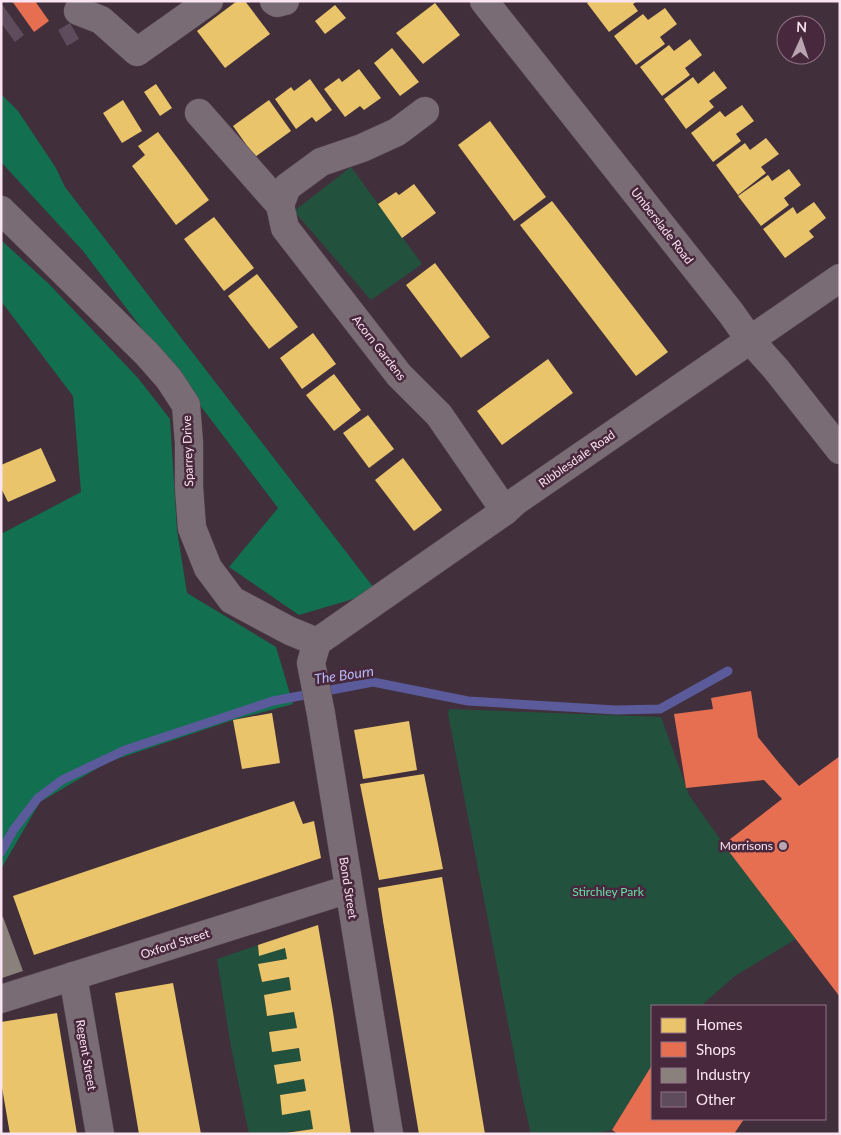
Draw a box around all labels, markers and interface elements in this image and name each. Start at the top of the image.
north arrow [776,15,826,65]
text: N [796,18,808,35]
street label: Umberslade Road [628,185,697,267]
street label: Acorn Gardens [349,312,409,383]
street label: Sparrey Drive [179,415,196,487]
street label: Ribblesdale Road [536,427,618,490]
water label: The Bourn [313,662,375,687]
place label: Morrisons [720,838,773,853]
marker: Morrisons [777,840,789,852]
street label: Bond Street [336,856,361,921]
park label: Stirchley Park [572,884,645,899]
street label: Oxford Street [138,925,212,962]
legend [651,1005,826,1120]
text: Homes [696,1015,742,1033]
street label: Regent Street [73,1018,100,1092]
text: Shops [696,1040,736,1058]
text: Industry [696,1065,751,1083]
text: Other [696,1090,736,1108]

